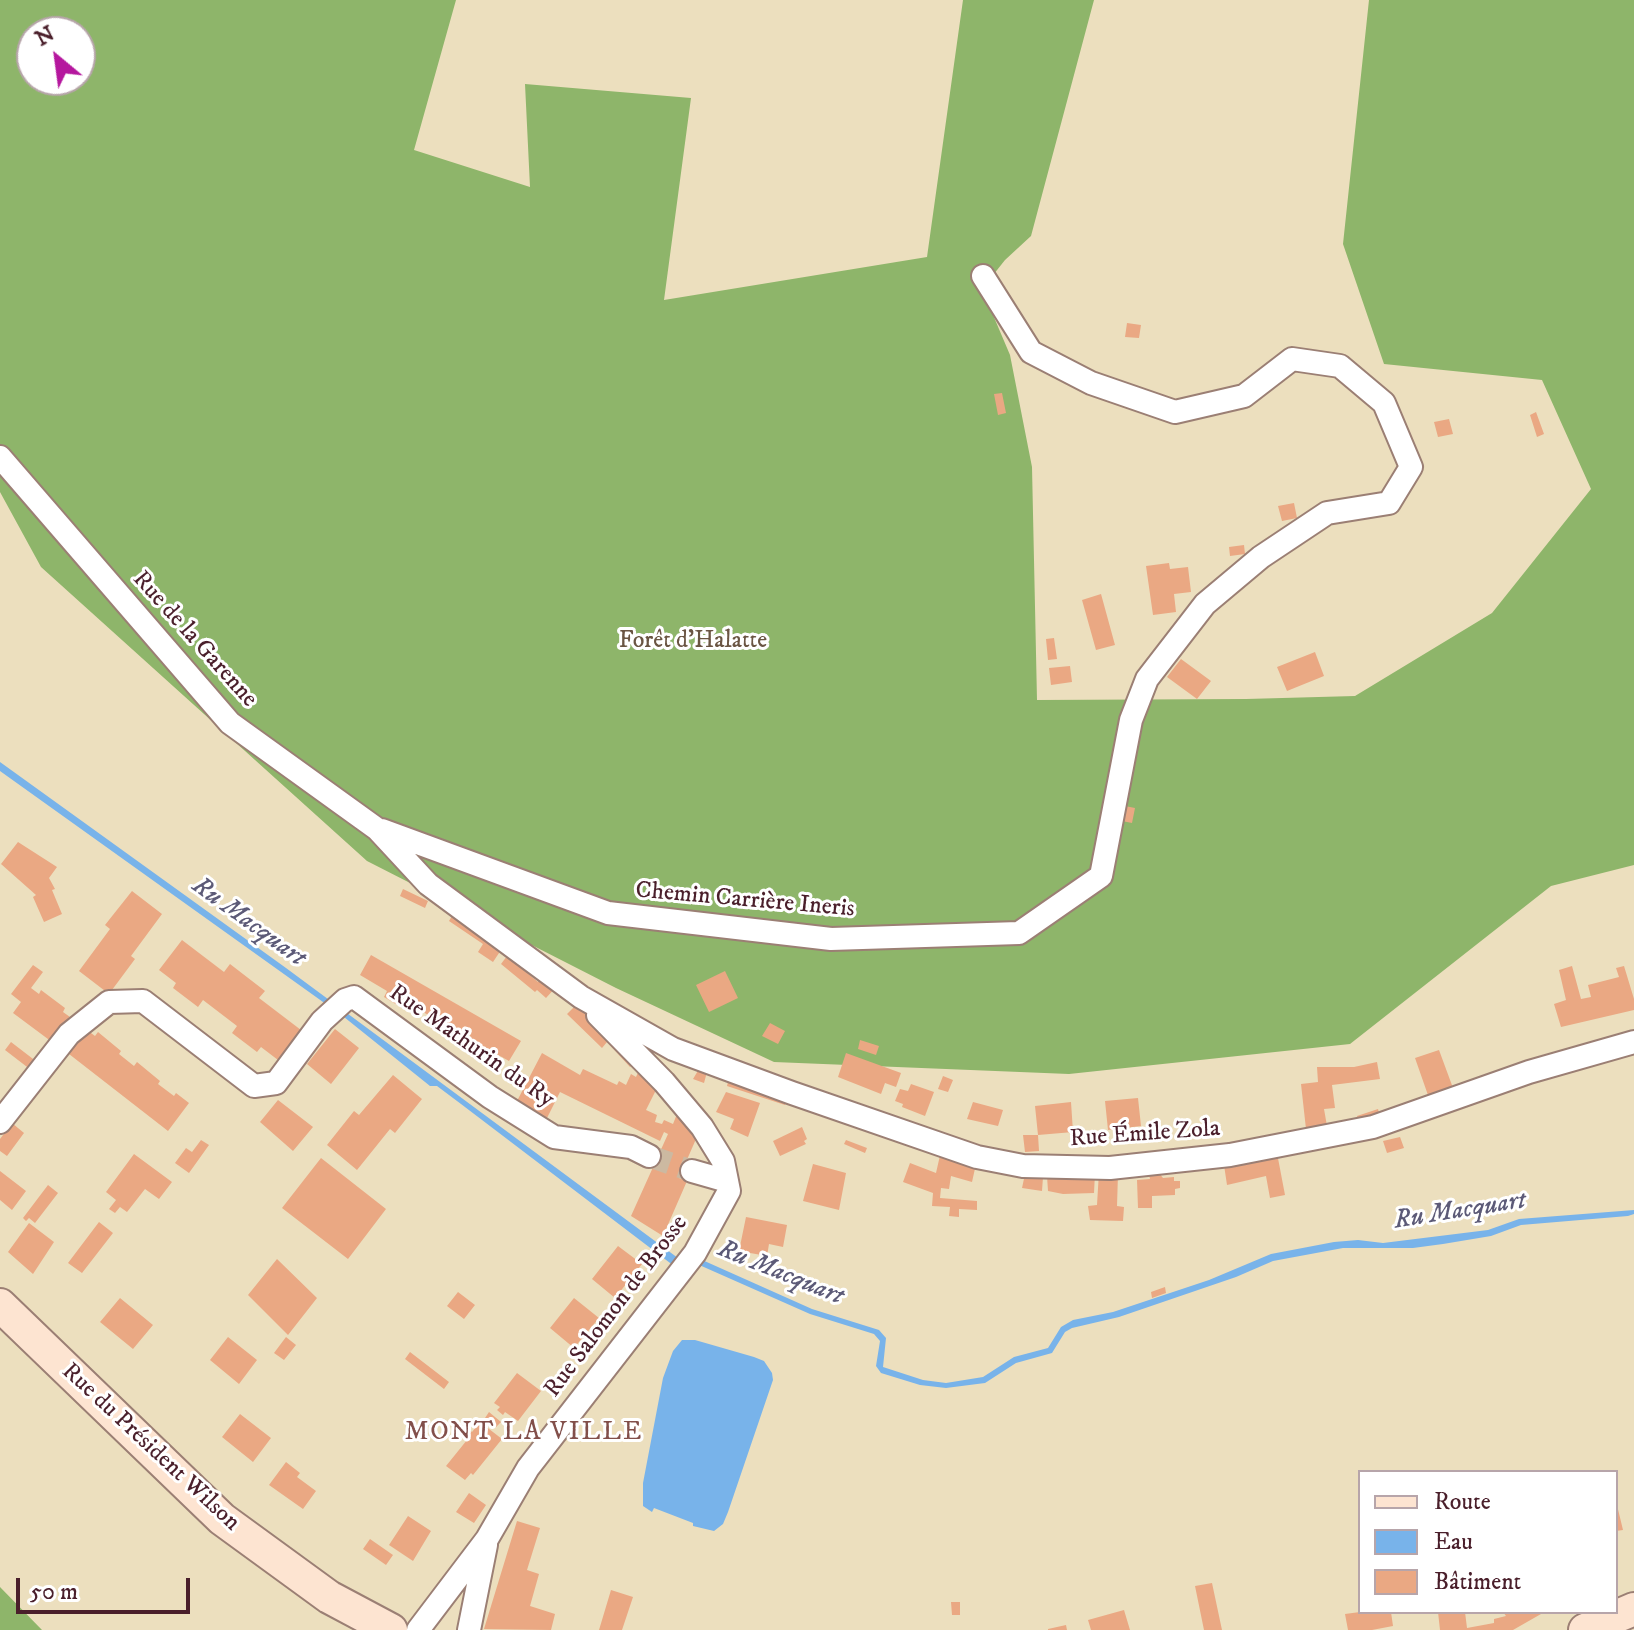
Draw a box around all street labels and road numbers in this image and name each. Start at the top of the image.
street label: Rue de la Garenne [125,566,263,714]
street label: Chemin Carrière Ineris [634,877,856,925]
street label: Rue Mathurin du Ry [383,979,559,1115]
street label: Rue Émile Zola [1069,1115,1221,1155]
street label: Rue Salomon de Brosse [539,1210,695,1404]
street label: Rue du Président Wilson [55,1358,245,1538]

